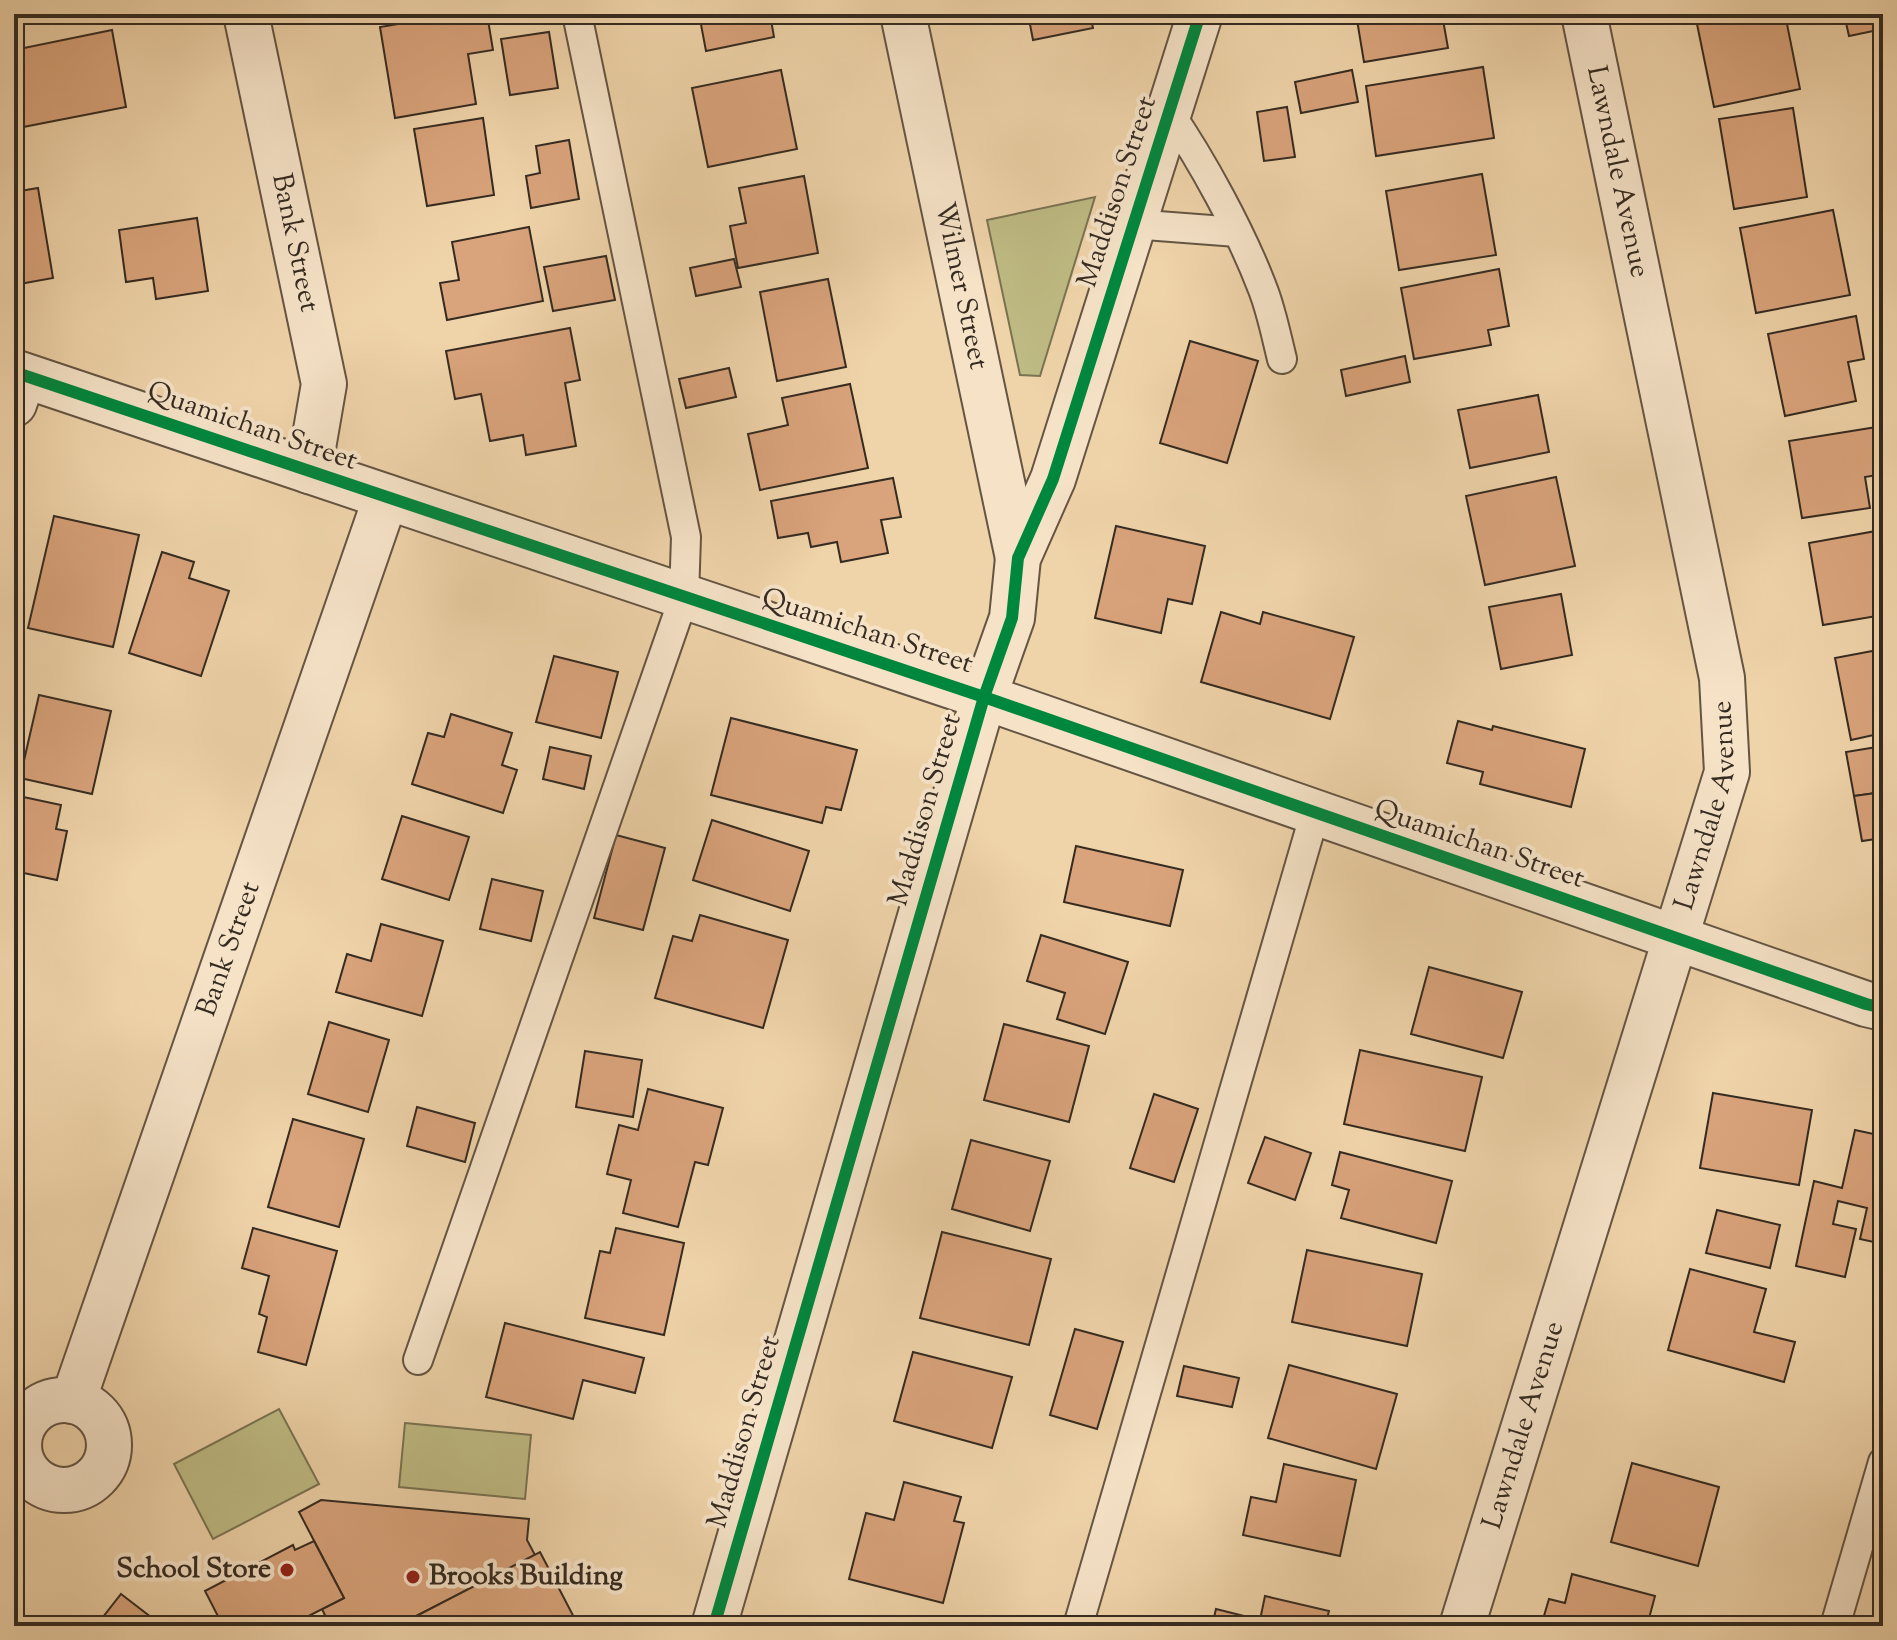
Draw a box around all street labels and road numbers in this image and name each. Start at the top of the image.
street label: Lawndale Avenue [1575,62,1659,282]
street label: Maddison Street [1068,91,1168,293]
street label: Bank Street [260,170,328,316]
street label: Wilmer Street [923,199,998,374]
street label: Quamichan Street [141,372,363,482]
street label: Quamichan Street [756,579,978,685]
street label: Lawndale Avenue [1665,699,1747,915]
street label: Maddison Street [879,709,973,911]
street label: Quamichan Street [1368,790,1590,900]
street label: Bank Street [187,876,271,1022]
street label: Lawndale Avenue [1473,1317,1575,1534]
street label: Maddison Street [698,1331,792,1533]

